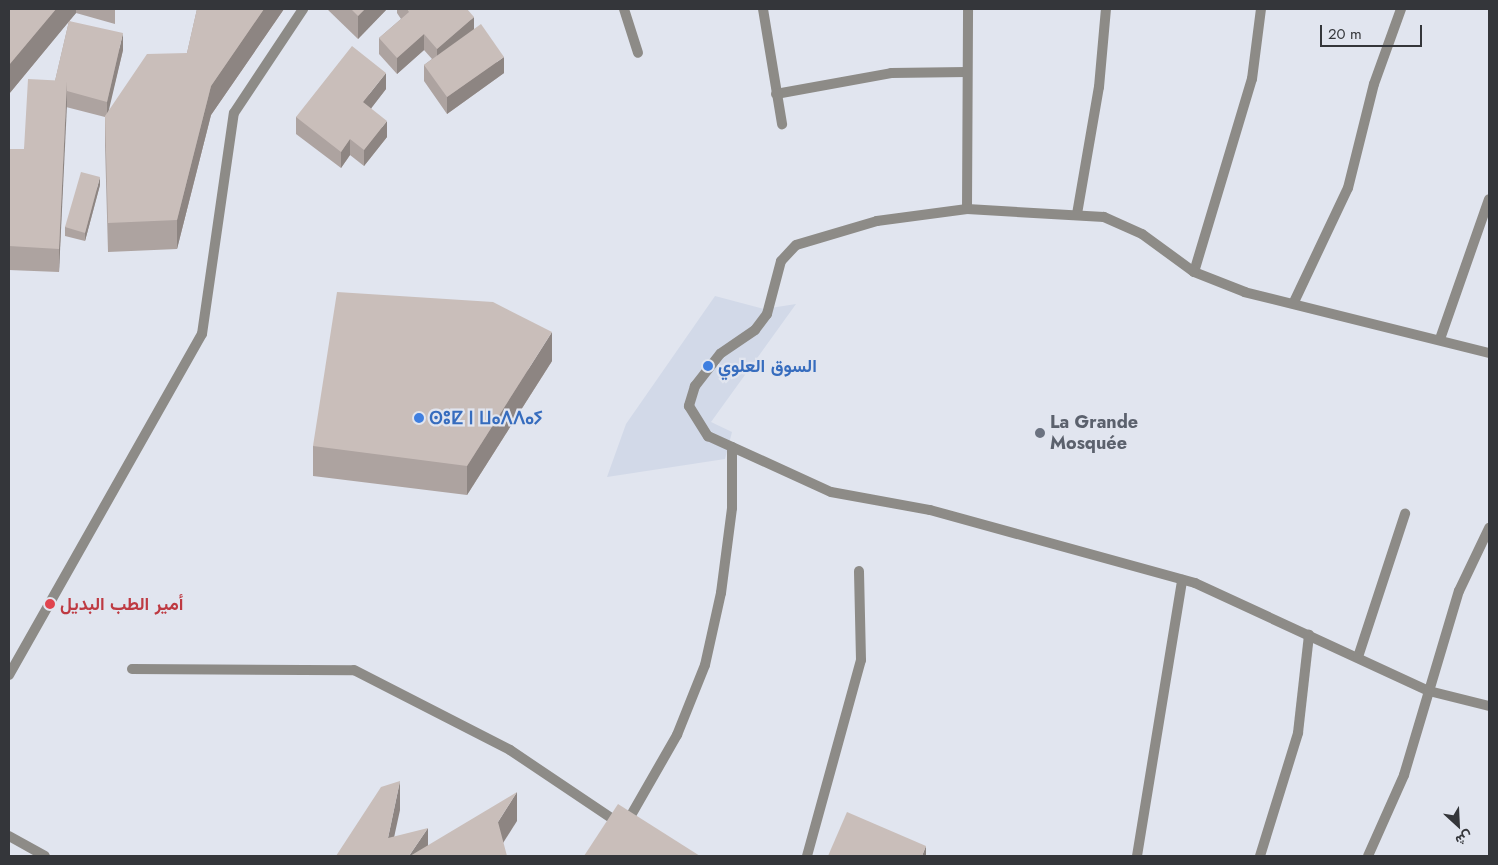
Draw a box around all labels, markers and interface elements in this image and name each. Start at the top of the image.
scale bar [1323,15,1426,47]
text: 20 m [1328,23,1362,45]
place label: السوق العلوي [718,355,817,377]
marker: السوق العلوي [702,360,714,372]
place label: ⵙⵓⵇ ⵏ ⵡⴰⴷⴷⴰⵢ [429,407,543,429]
marker: ⵙⵓⵇ ⵏ ⵡⴰⴷⴷⴰⵢ [413,412,425,424]
place label: La Grande Mosquée [1050,412,1138,454]
marker: La Grande Mosquée [1034,427,1046,439]
place label: أمير الطب البديل [60,593,183,615]
marker: أمير الطب البديل [44,598,56,610]
north arrow [1433,800,1483,850]
text: ش [1452,826,1476,851]

